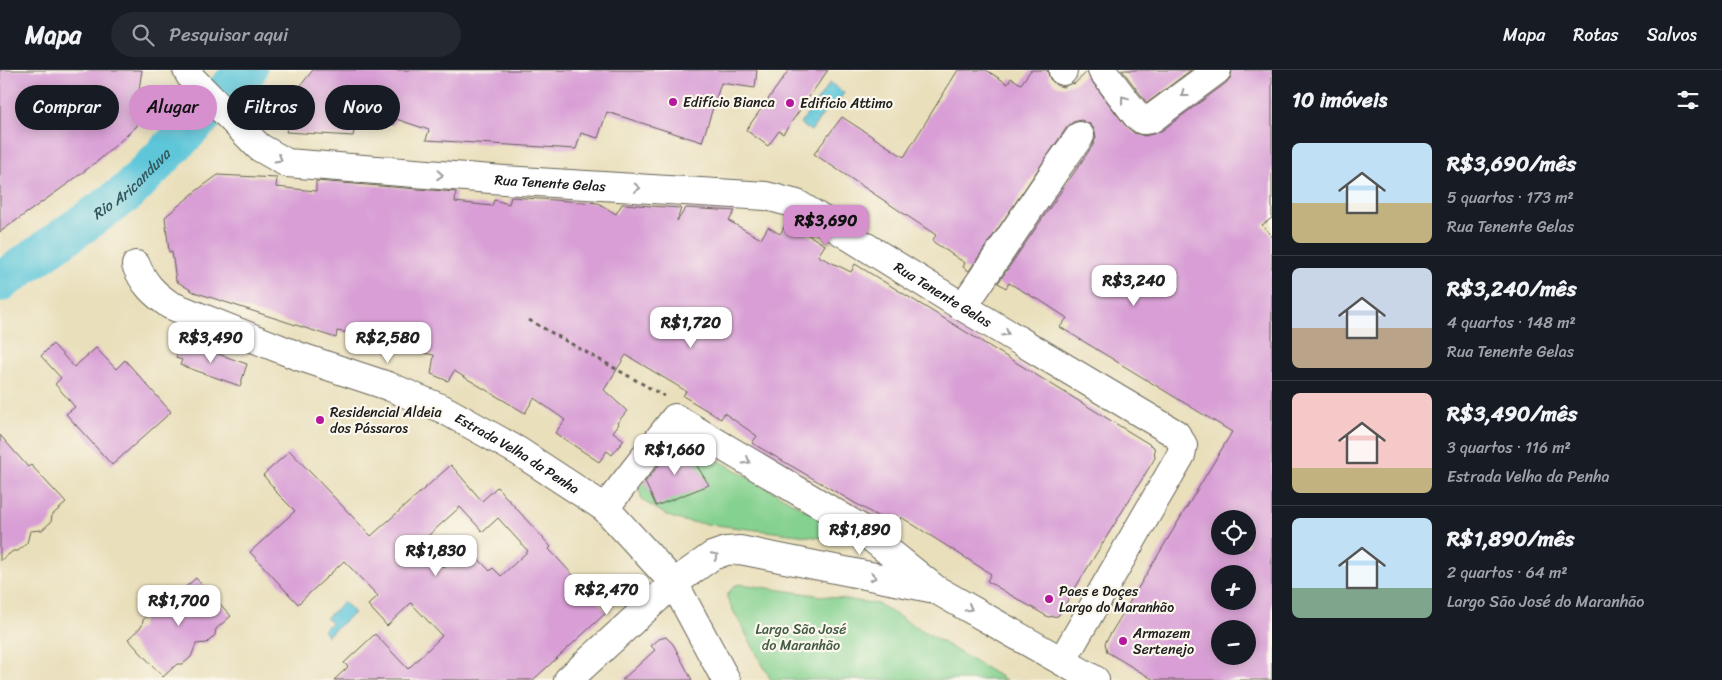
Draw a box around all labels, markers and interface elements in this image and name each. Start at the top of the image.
search box [111,12,461,57]
text: Mapa [25,14,81,56]
text: Pesquisar aqui [169,18,288,51]
text: Mapa [1503,19,1545,51]
text: Rotas [1573,19,1619,51]
text: Salvos [1647,19,1697,51]
icon: search [129,21,157,49]
text: 10 imóveis [1292,81,1387,119]
chip: Comprar [15,85,119,130]
chip: Alugar [129,85,217,130]
chip: Filtros [227,85,315,130]
chip: Novo [325,85,400,130]
icon: filters [1674,86,1702,114]
one-way arrow [1181,89,1190,97]
place label: Edifício Bianca [683,90,775,115]
place label: Edifício Attimo [800,91,893,116]
marker: Edifício Bianca [667,96,679,108]
one-way arrow [1122,96,1130,105]
marker: Edifício Attimo [784,97,796,109]
water label: Rio Aricanduva [86,141,178,227]
text: R$3,690/mês [1447,145,1576,183]
one-way arrow [274,152,283,162]
icon: home [1332,163,1392,223]
street label: Rua Tenente Gelas [494,167,607,199]
one-way arrow [436,169,444,180]
one-way arrow [633,183,641,194]
text: 5 quartos · 173 m² [1447,183,1574,212]
pin: R$3,690 [780,204,872,247]
text: R$3,690 [795,206,857,235]
text: Rua Tenente Gelas [1447,212,1574,241]
street label: Rua Tenente Gelas [889,255,997,335]
pin: R$3,240 [1088,264,1180,307]
text: R$3,240 [1103,266,1165,295]
text: R$3,240/mês [1447,270,1577,308]
icon: home [1332,288,1392,348]
pin: R$1,720 [645,306,737,349]
text: R$1,720 [661,308,721,337]
text: 4 quartos · 148 m² [1447,308,1576,337]
pin: R$3,490 [165,322,257,364]
pin: R$2,580 [342,322,434,364]
text: R$3,490 [179,323,243,352]
text: R$2,580 [356,323,420,352]
one-way arrow [1001,327,1010,337]
text: Rua Tenente Gelas [1447,337,1574,366]
text: R$3,490/mês [1447,395,1577,433]
place label: Residencial Aldeia dos Pássaros [330,400,442,441]
street label: Estrada Velha da Penha [450,406,584,501]
icon: home [1332,413,1392,473]
marker: Residencial Aldeia dos Pássaros [314,414,326,426]
text: 3 quartos · 116 m² [1447,433,1571,462]
pin: R$1,660 [629,434,721,476]
text: R$1,660 [645,435,705,464]
one-way arrow [742,454,751,464]
text: Estrada Velha da Penha [1447,462,1610,491]
map controls [1211,510,1256,665]
button: locate [1211,510,1256,555]
pin: R$1,890 [814,514,906,556]
text: R$1,890 [829,515,891,544]
text: R$1,890/mês [1447,520,1574,558]
pin: R$1,830 [390,534,482,577]
text: R$1,830 [406,536,466,565]
icon: home [1332,538,1392,598]
one-way arrow [709,552,718,562]
text: 2 quartos · 64 m² [1447,558,1568,587]
button: + [1211,565,1256,610]
one-way arrow [869,571,878,582]
pin: R$2,470 [561,574,653,616]
text: R$2,470 [575,575,639,604]
place label: Paes e Doçes Largo do Maranhão [1059,579,1174,620]
pin: R$1,700 [133,584,225,627]
text: R$1,700 [148,586,210,615]
text: Largo São José do Maranhão [1447,587,1644,616]
marker: Paes e Doçes Largo do Maranhão [1043,593,1055,605]
one-way arrow [964,602,973,612]
park label: Largo São José do Maranhão [756,617,846,658]
button: − [1211,620,1256,665]
place label: Armazem Sertenejo [1132,621,1194,662]
marker: Armazem Sertenejo [1117,635,1129,647]

